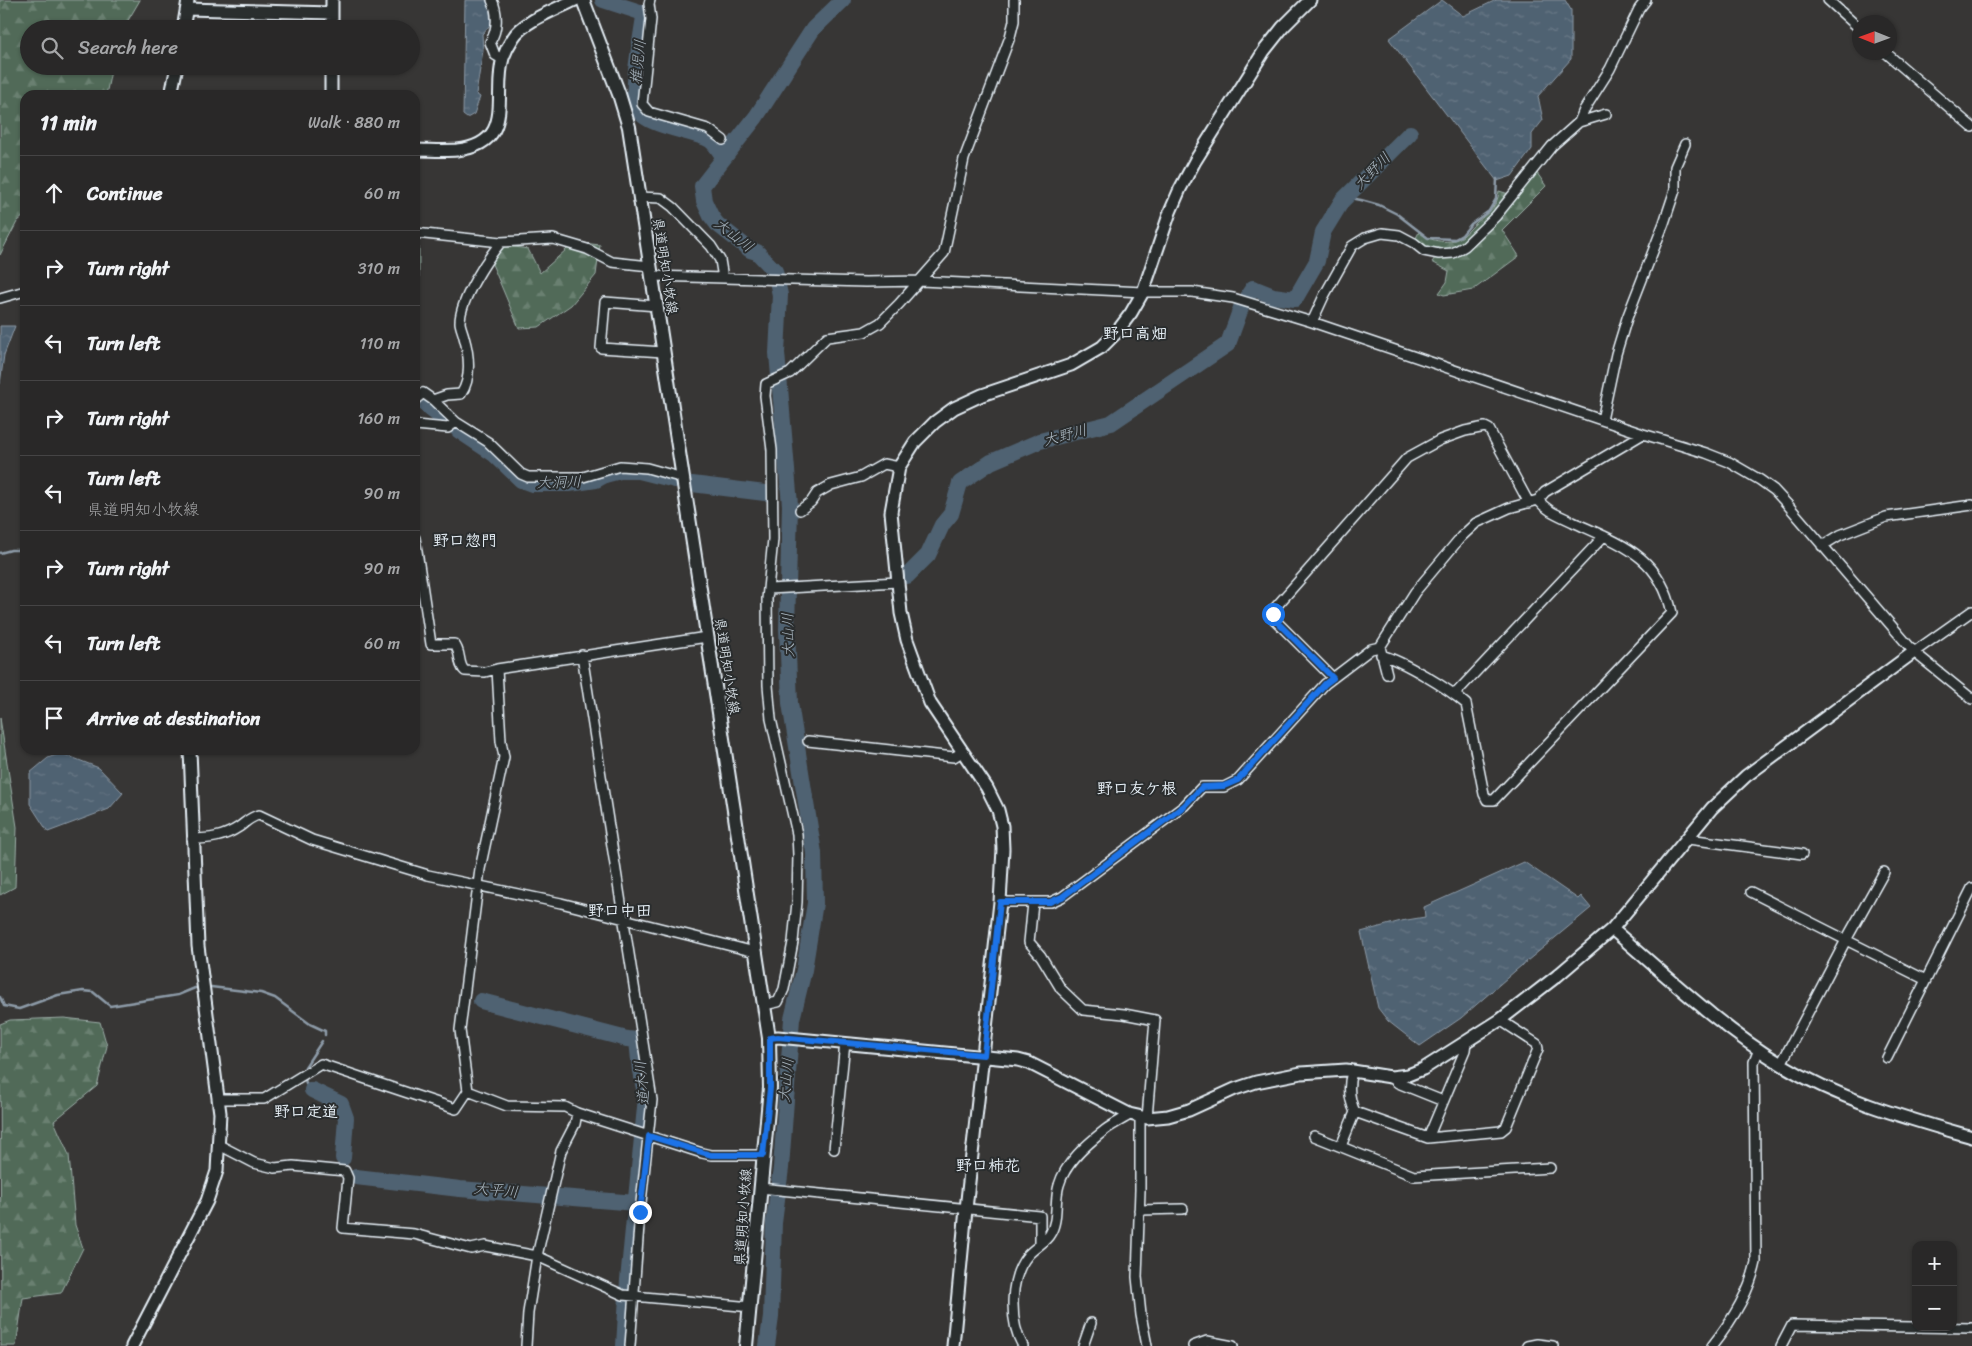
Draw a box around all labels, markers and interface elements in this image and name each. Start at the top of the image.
north arrow [1852,15,1897,60]
search box [20,20,420,75]
text: Search here [78,31,178,64]
icon: search [38,34,66,62]
water label: 椎児川 [623,38,653,86]
text: 11 min [40,104,97,142]
text: Walk · 880 m [308,108,400,137]
water label: 大野川 [1347,146,1397,196]
text: Continue [87,177,163,210]
icon: ahead [40,179,68,207]
text: 60 m [364,179,400,208]
water label: 大山川 [708,211,760,259]
street label: 県道明知小牧線 [645,216,685,316]
text: Turn right [87,252,169,285]
icon: right [40,254,68,282]
text: 310 m [358,254,400,283]
district label: 野口高畑 [1103,319,1167,348]
text: Turn left [87,327,160,360]
icon: left [40,329,68,357]
text: 110 m [360,329,400,358]
text: Turn right [87,402,169,435]
icon: right [40,404,68,432]
text: 160 m [357,404,400,433]
water label: 大野川 [1040,417,1090,453]
text: Turn left [87,462,160,495]
water label: 大洞川 [536,469,582,495]
icon: left [40,479,68,507]
text: 90 m [364,479,400,508]
text: 県道明知小牧線 [87,495,199,524]
district label: 野口惣門 [433,526,497,555]
text: Turn right [87,552,169,585]
icon: right [40,554,68,582]
text: 90 m [364,554,400,583]
route start [1262,603,1285,626]
water label: 大山川 [775,612,801,658]
street label: 県道明知小牧線 [707,616,747,716]
text: Turn left [87,627,160,660]
icon: left [40,629,68,657]
text: 60 m [364,629,400,658]
text: Arrive at destination [87,702,260,735]
icon: arrive [40,704,68,732]
district label: 野口友ケ根 [1097,774,1177,803]
district label: 野口中田 [588,896,652,925]
water label: 大山川 [771,1056,801,1104]
water label: 道木川 [627,1059,657,1107]
district label: 野口定道 [274,1097,338,1126]
district label: 野口柿花 [956,1151,1020,1180]
street label: 県道明知小牧線 [727,1167,759,1267]
water label: 大平川 [472,1175,520,1205]
route end [629,1201,652,1224]
map controls [1912,1241,1957,1331]
button: + [1912,1241,1957,1286]
button: − [1912,1286,1957,1331]

